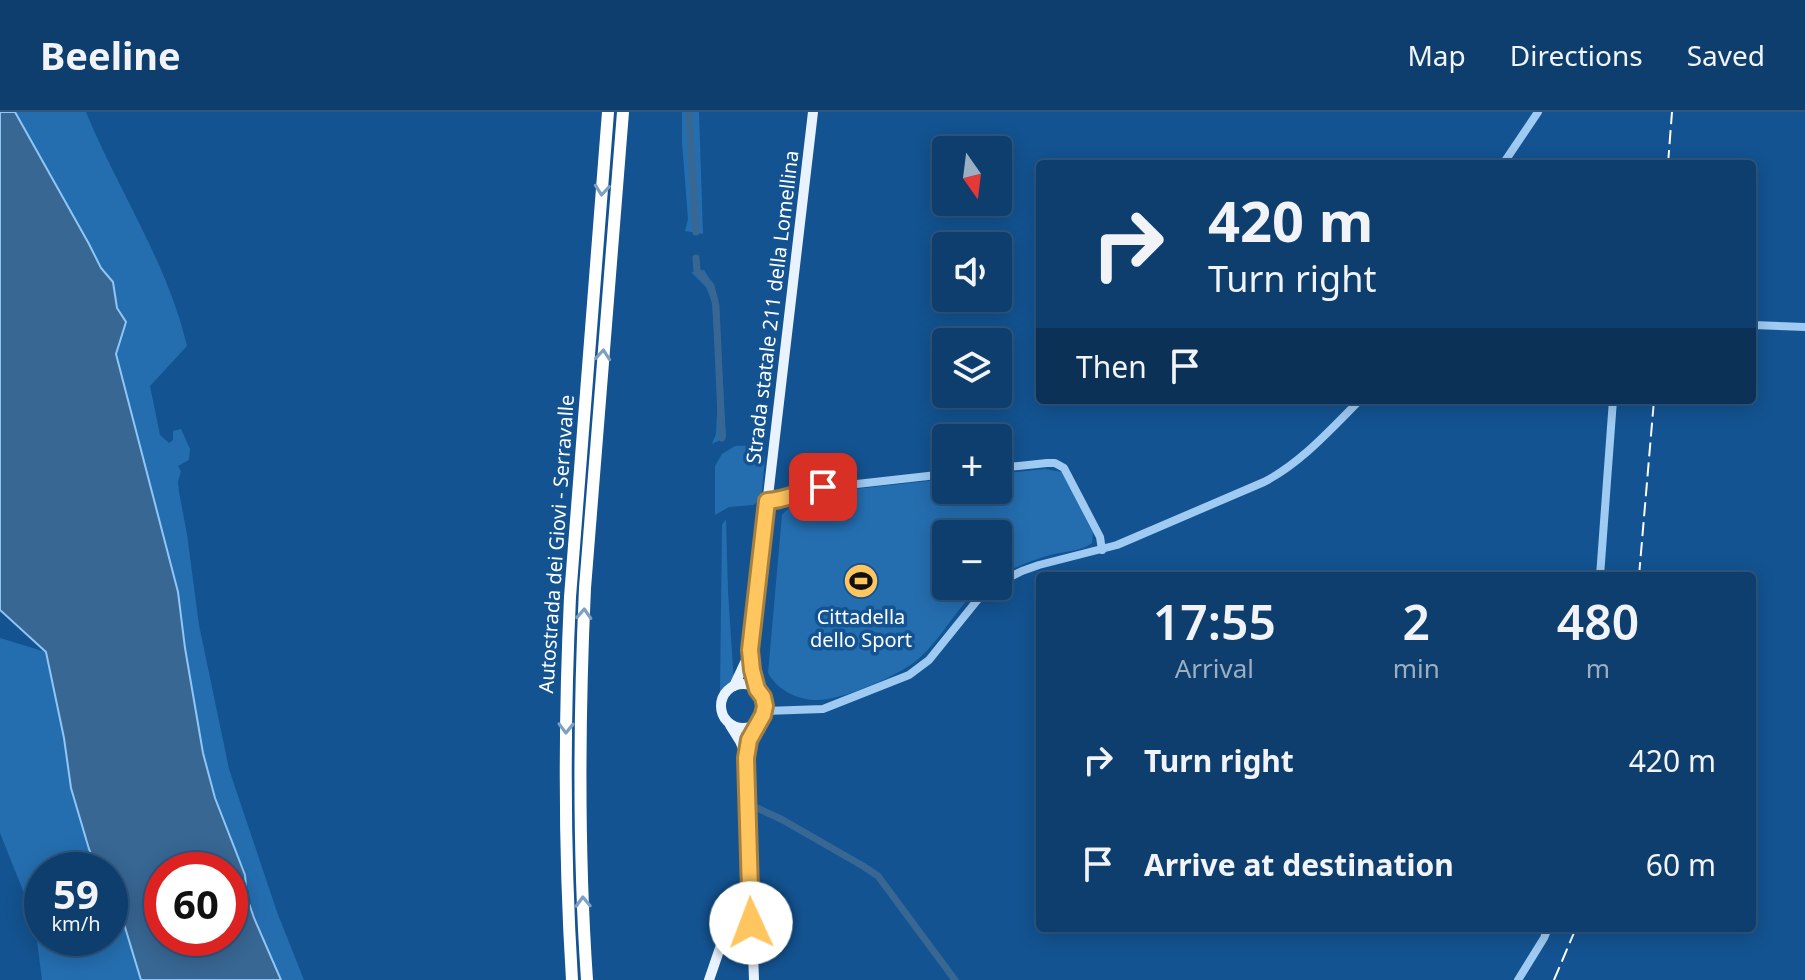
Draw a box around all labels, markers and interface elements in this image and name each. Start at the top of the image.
text: Beeline [40,29,181,81]
text: Map [1407,36,1466,74]
text: Directions [1510,36,1643,74]
text: Saved [1687,36,1765,74]
north arrow [932,136,1012,216]
map controls [932,136,1012,600]
street label: Strada statale 211 della Lomellina [739,149,805,465]
text: 420 m [1208,182,1373,258]
one-way arrow [594,184,611,197]
icon: right [1076,192,1180,296]
button: sound [932,232,1012,312]
text: Turn right [1208,254,1376,303]
button: layers [932,328,1012,408]
icon: arrive [1163,344,1207,388]
text: Then [1076,346,1147,387]
one-way arrow [594,348,611,361]
street label: Autostrada dei Giovi - Serravalle [532,394,580,694]
button: + [932,424,1012,504]
pin [789,453,857,521]
icon: arrive [801,465,845,509]
button: − [932,520,1012,600]
sports icon: Cittadella dello Sport [842,562,880,600]
text: 17:55 [1153,589,1276,654]
text: 2 [1403,589,1430,654]
text: 480 [1557,589,1639,654]
place label: Cittadella dello Sport [810,603,912,653]
one-way arrow [575,607,592,620]
text: Arrival [1175,650,1254,686]
text: min [1393,650,1440,686]
text: m [1586,650,1610,686]
one-way arrow [557,722,575,735]
icon: right [1076,738,1120,782]
text: Turn right [1144,740,1294,781]
text: 420 m [1629,740,1716,781]
icon: arrive [1076,842,1120,886]
text: Arrive at destination [1144,844,1454,885]
text: 60 m [1646,844,1716,885]
speed limit sign: 60 [144,852,248,956]
text: 59 [53,866,99,921]
position arrow [709,881,793,965]
one-way arrow [574,895,591,908]
text: km/h [51,910,101,937]

